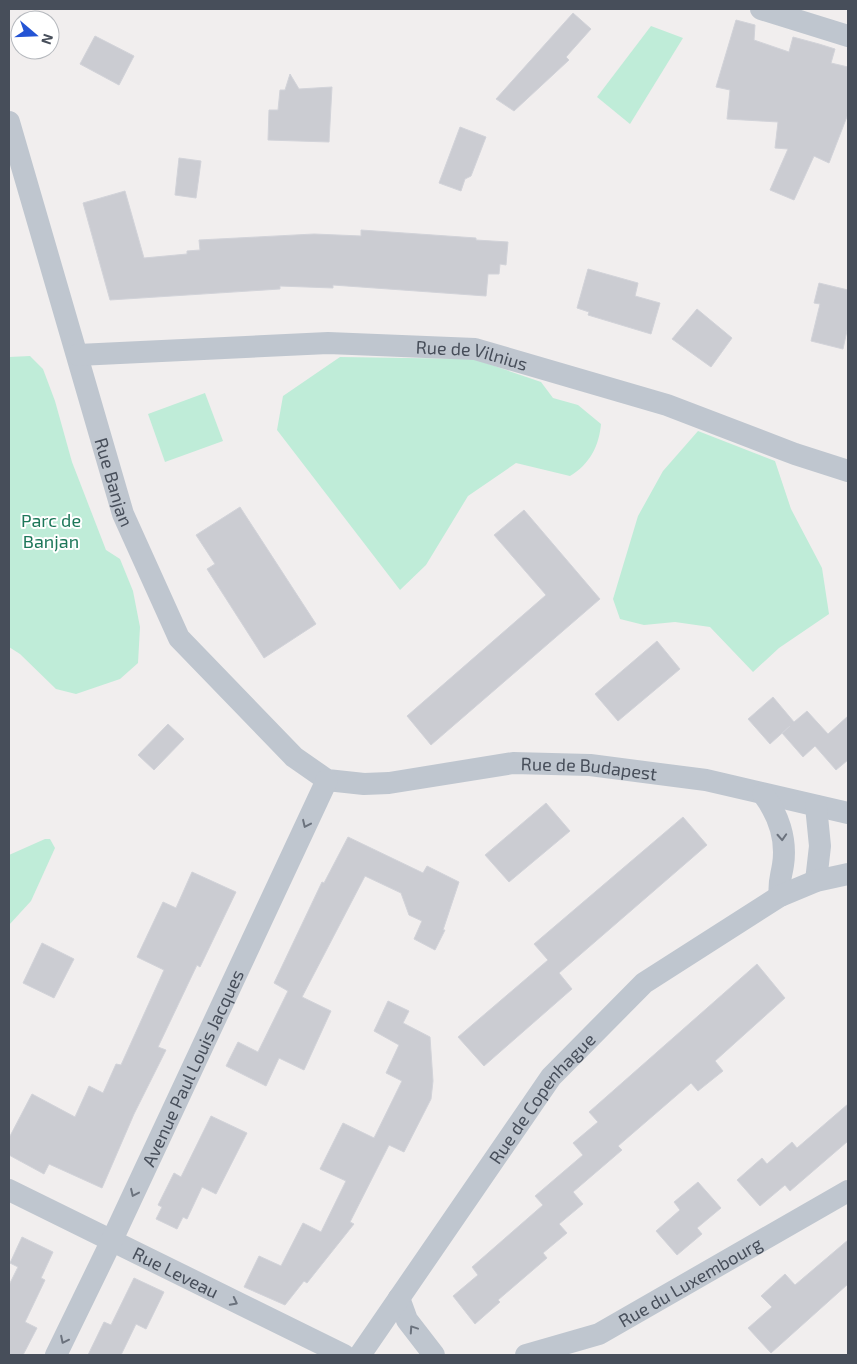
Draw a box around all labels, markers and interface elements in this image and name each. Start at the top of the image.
north arrow [10,10,60,60]
text: N [38,32,57,47]
street label: Rue de Vilnius [415,336,530,375]
street label: Rue Banjan [90,435,138,530]
park label: Parc de Banjan [21,509,81,552]
street label: Rue de Budapest [520,752,659,785]
one-way arrow [302,819,312,828]
one-way arrow [776,834,787,842]
street label: Avenue Paul Louis Jacques [137,966,248,1170]
street label: Rue de Copenhague [484,1028,600,1168]
one-way arrow [130,1188,141,1197]
street label: Rue du Luxembourg [614,1232,766,1332]
street label: Rue Leveau [129,1242,223,1303]
one-way arrow [229,1296,238,1306]
one-way arrow [410,1325,419,1334]
one-way arrow [60,1335,70,1344]

